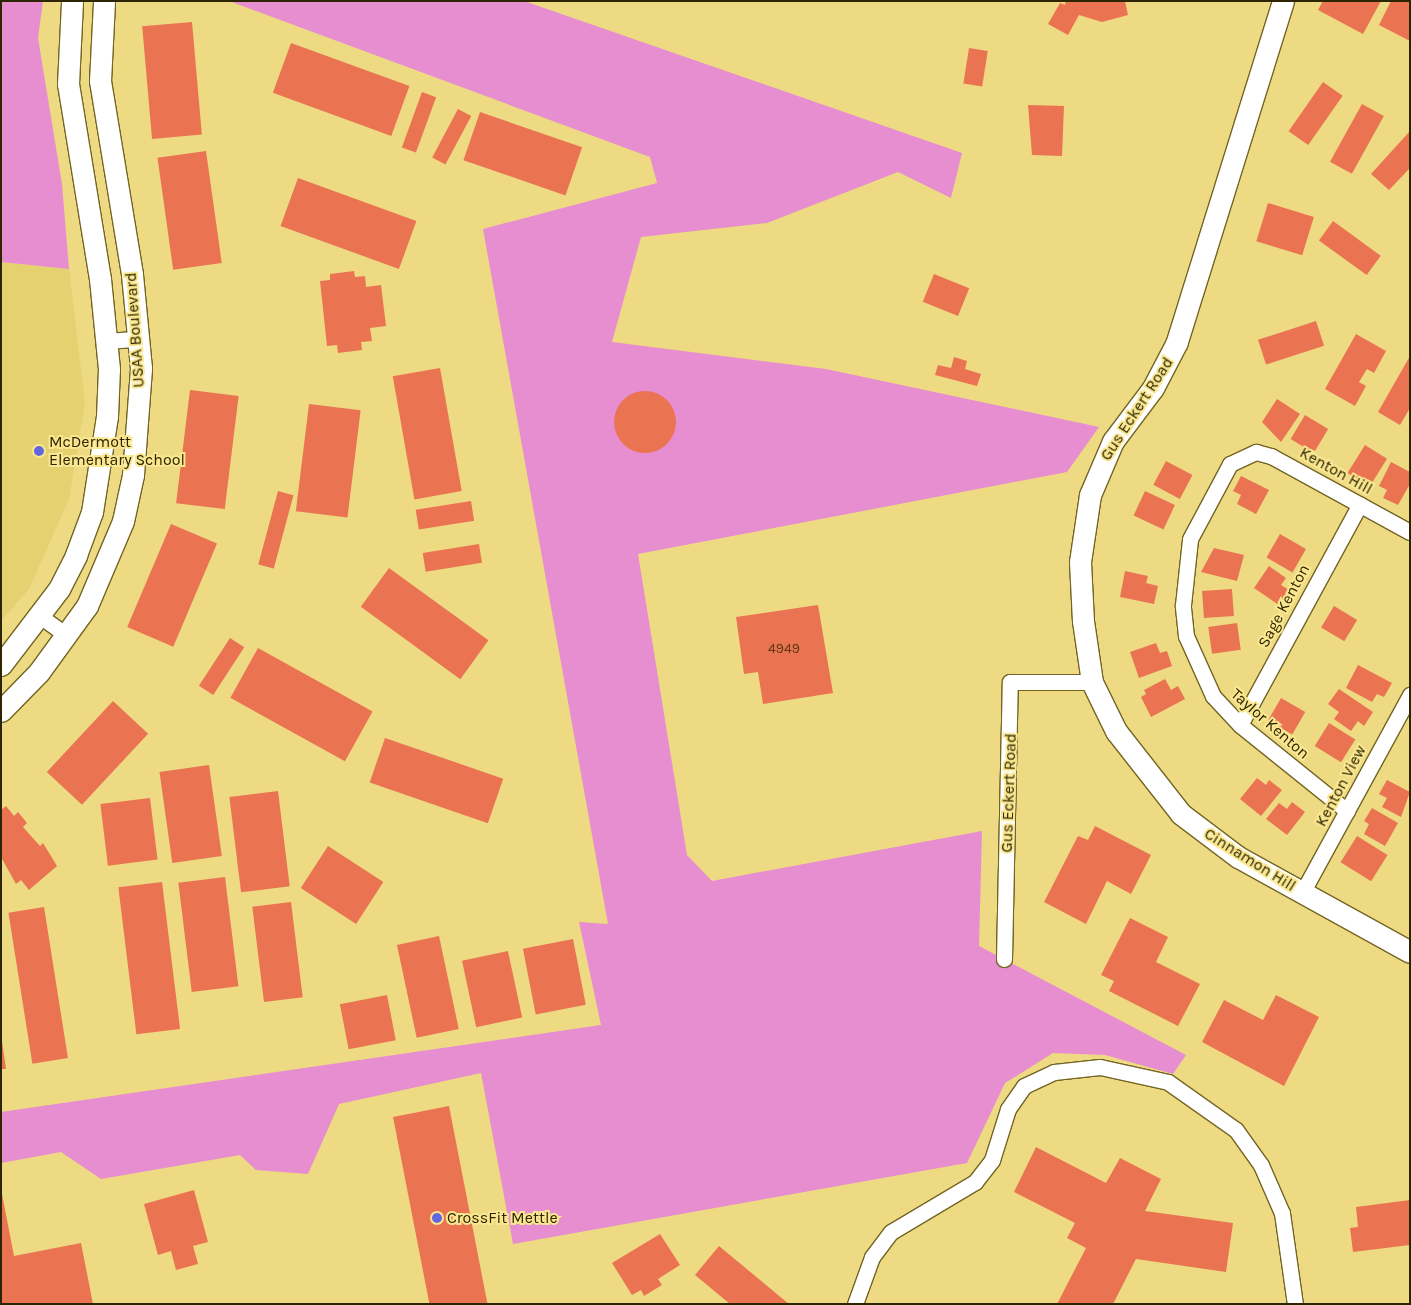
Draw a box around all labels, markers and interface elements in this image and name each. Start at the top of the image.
street label: USAA Boulevard [121,272,149,388]
street label: Gus Eckert Road [1097,354,1177,464]
place label: McDermott Elementary School [49,432,185,470]
street label: Kenton Hill [1296,443,1376,499]
marker: McDermott Elementary School [33,445,45,457]
street label: Sage Kenton [1254,561,1314,651]
house number: 4949 [768,641,800,657]
street label: Taylor Kenton [1227,685,1313,763]
street label: Gus Eckert Road [997,733,1021,853]
street label: Kenton View [1312,742,1370,830]
street label: Cinnamon Hill [1201,824,1299,896]
place label: CrossFit Mettle [447,1208,558,1228]
marker: CrossFit Mettle [431,1212,443,1224]

